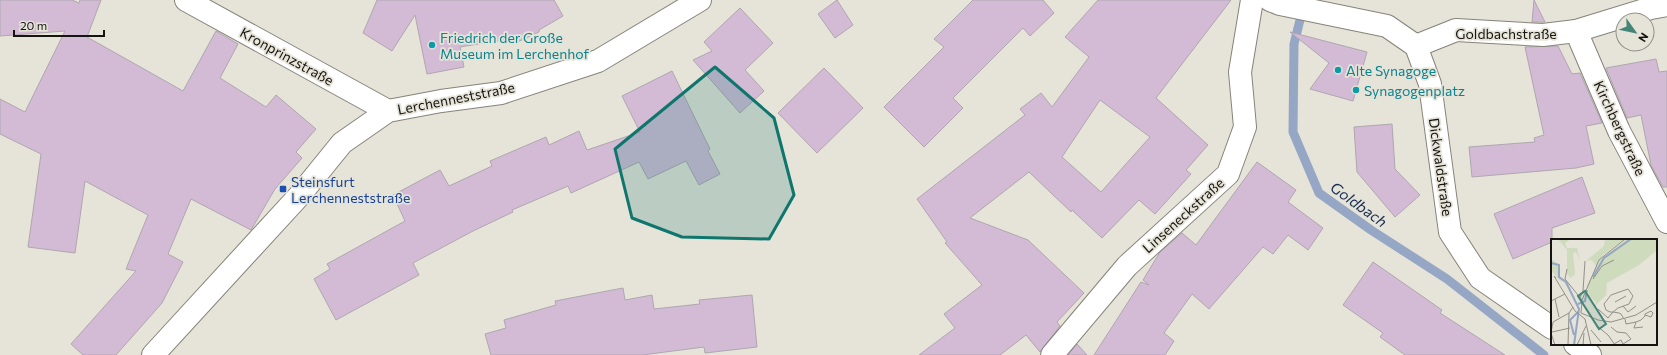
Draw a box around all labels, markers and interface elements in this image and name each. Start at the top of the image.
scale bar [14,12,104,38]
north arrow [1615,12,1655,52]
text: 20 m [20,18,47,32]
street label: Kronprinzstraße [237,23,337,89]
street label: Goldbachstraße [1455,25,1557,42]
place label: Friedrich der Große Museum im Lerchenhof [440,29,590,62]
text: N [1636,31,1652,45]
marker: Friedrich der Große Museum im Lerchenhof [427,40,437,50]
place label: Alte Synagoge [1346,62,1436,79]
marker: Alte Synagoge [1333,65,1343,75]
street label: Lerchenneststraße [396,78,516,118]
street label: Kirchbergstraße [1591,78,1649,178]
place label: Synagogenplatz [1364,82,1465,99]
marker: Synagogenplatz [1351,85,1361,95]
street label: Dickwaldstraße [1426,117,1456,217]
place label: Steinsfurt Lerchenneststraße [291,173,410,206]
street label: Linseneckstraße [1139,174,1227,256]
water label: Goldbach [1327,178,1391,230]
marker: Steinsfurt Lerchenneststraße [278,184,288,194]
inset map [1551,239,1657,345]

